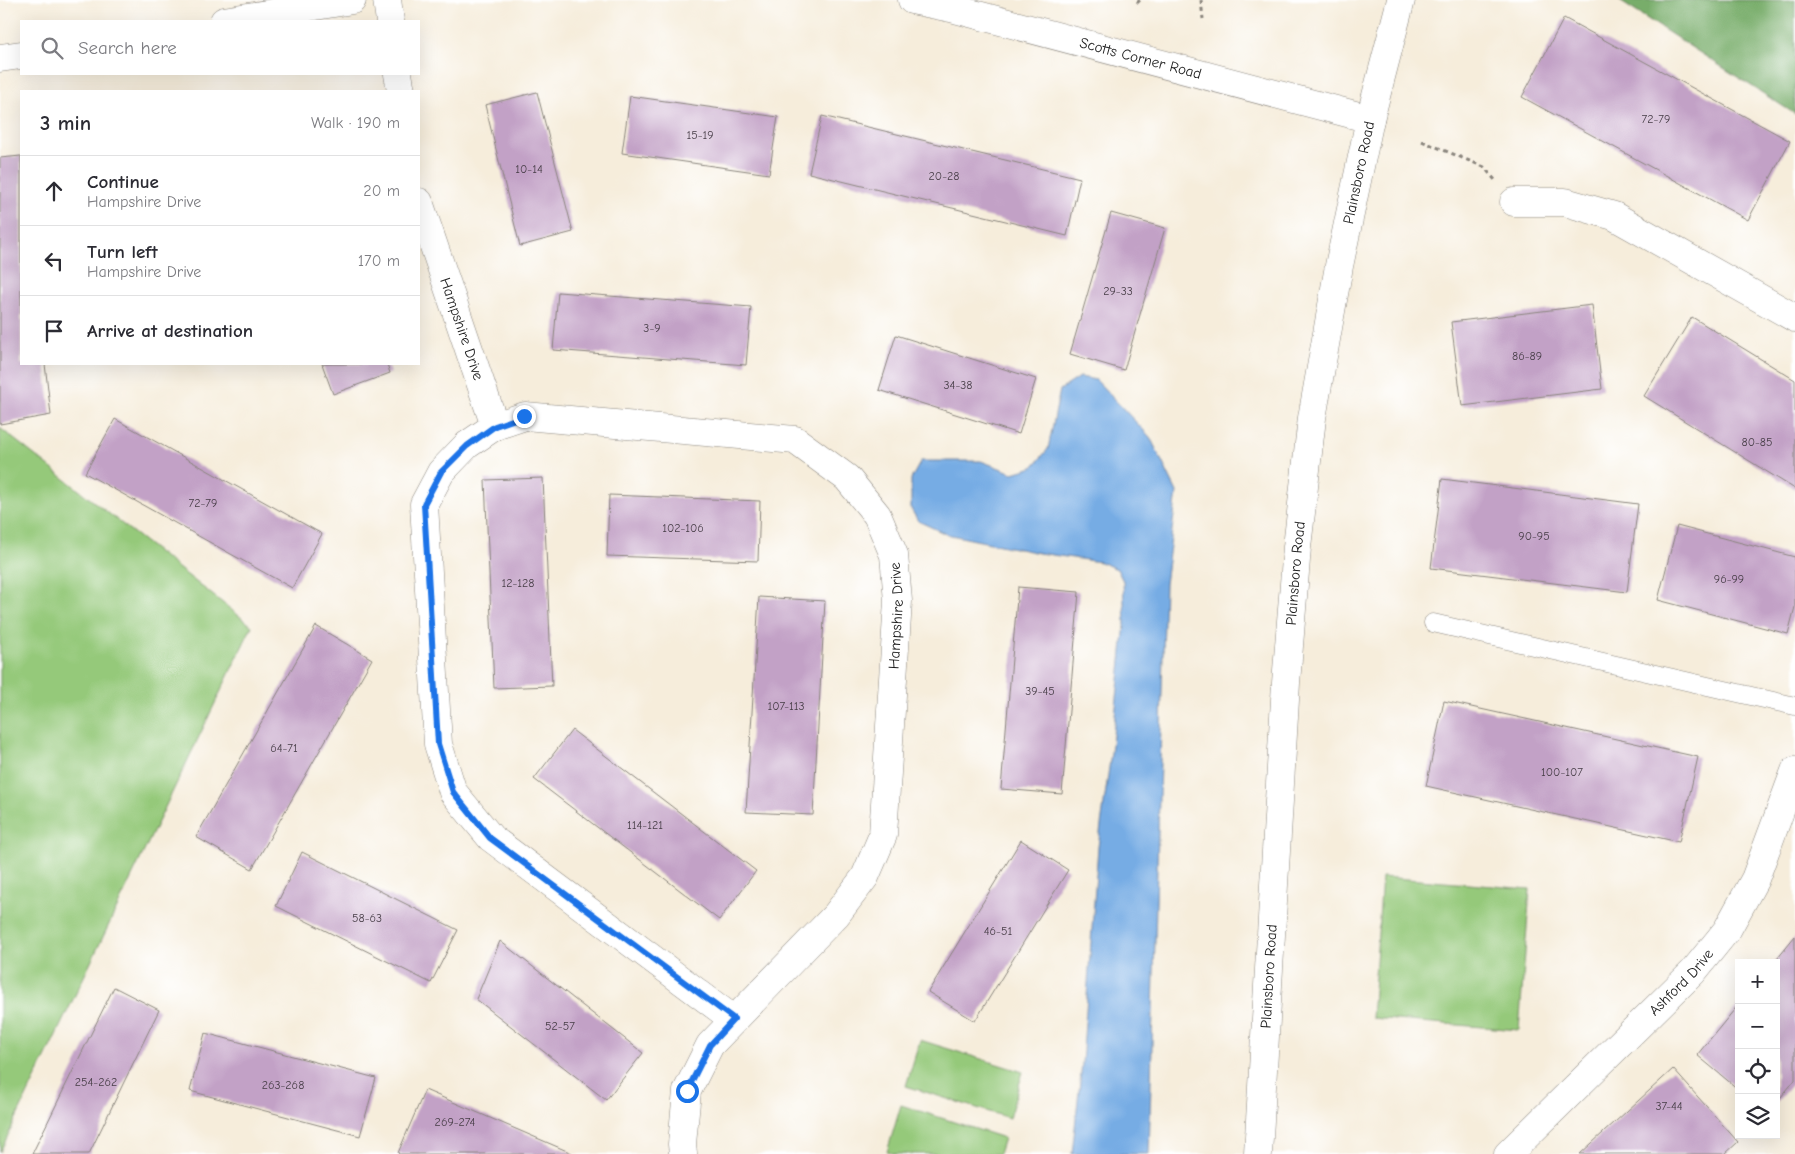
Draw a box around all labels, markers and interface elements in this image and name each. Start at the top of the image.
search box [20,20,420,75]
street label: Scotts Corner Road [1078,33,1204,83]
icon: search [38,34,66,62]
text: Search here [78,37,177,59]
text: 3 min [40,111,91,135]
house number: 72-79 [1642,112,1670,126]
text: Walk · 190 m [311,114,400,132]
street label: Plainsboro Road [1339,120,1378,226]
house number: 15-19 [686,128,714,142]
house number: 10-14 [515,162,543,176]
house number: 20-28 [929,169,959,183]
text: Continue [87,171,159,193]
icon: ahead [40,177,68,205]
text: 20 m [363,182,400,200]
text: Hampshire Drive [87,193,201,211]
text: Turn left [87,241,158,263]
icon: left [40,247,68,275]
text: 170 m [358,252,400,270]
text: Hampshire Drive [87,263,201,281]
street label: Hampshire Drive [436,275,488,383]
house number: 29-33 [1103,284,1133,298]
icon: arrive [40,317,68,345]
text: Arrive at destination [87,320,253,342]
house number: 3-9 [643,321,661,335]
house number: 86-89 [1512,349,1542,363]
house number: 34-38 [944,378,972,392]
route end [513,405,536,428]
house number: 80-85 [1742,435,1773,449]
house number: 72-79 [189,496,217,510]
street label: Plainsboro Road [1282,520,1309,626]
house number: 102-106 [662,521,704,535]
house number: 90-95 [1518,529,1550,543]
street label: Hampshire Drive [885,561,907,670]
house number: 96-99 [1714,572,1744,586]
house number: 12-128 [501,576,535,590]
house number: 39-45 [1025,684,1055,698]
house number: 107-113 [767,699,805,713]
house number: 64-71 [270,741,298,755]
house number: 100-107 [1541,765,1583,779]
house number: 114-121 [627,818,663,832]
house number: 58-63 [352,911,382,925]
house number: 46-51 [984,924,1012,938]
street label: Plainsboro Road [1256,924,1281,1029]
street label: Ashford Drive [1645,945,1717,1019]
map controls [1735,959,1780,1139]
button: + [1735,959,1780,1004]
button: − [1735,1004,1780,1049]
house number: 52-57 [545,1019,575,1033]
button: locate [1735,1049,1780,1094]
house number: 254-262 [75,1075,117,1089]
house number: 263-268 [262,1078,304,1092]
route start [676,1080,699,1103]
button: layers [1735,1094,1780,1139]
house number: 37-44 [1655,1099,1683,1113]
house number: 269-274 [435,1115,476,1129]

